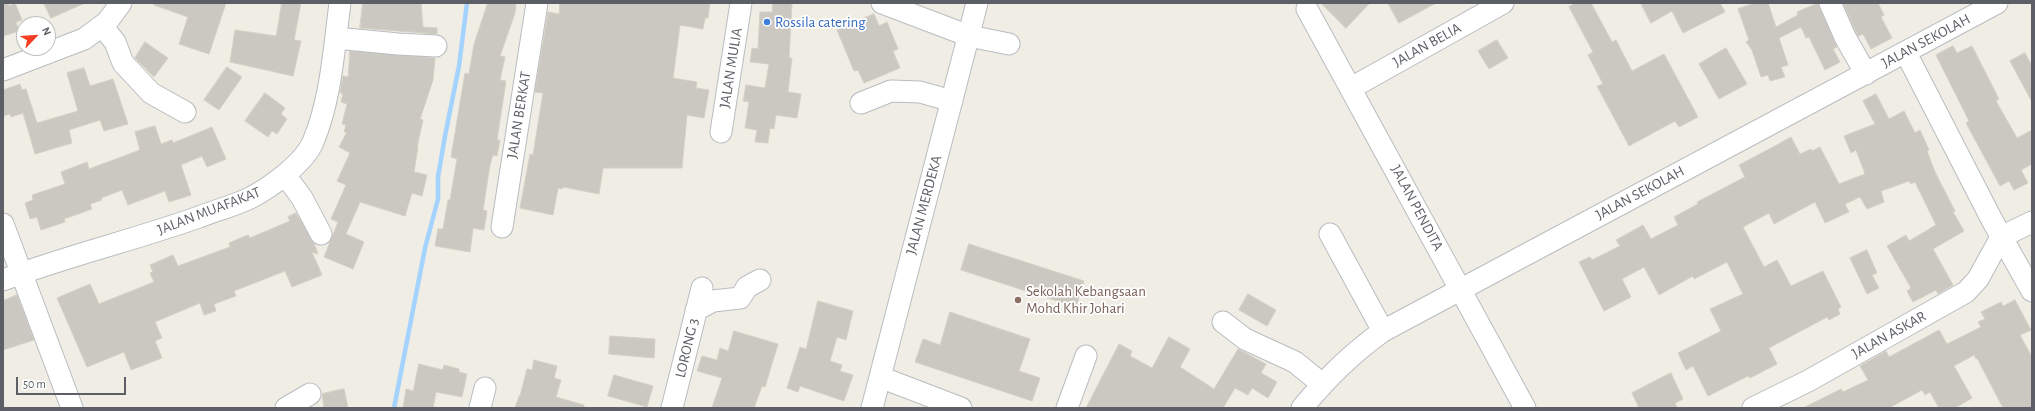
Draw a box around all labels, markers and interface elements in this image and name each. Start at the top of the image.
street label: JALAN SEKOLAH [1879,10,1973,72]
place label: Rossila catering [775,13,866,31]
north arrow [16,16,56,56]
marker: Rossila catering [762,17,772,27]
street label: JALAN BELIA [1390,19,1464,71]
text: N [40,25,53,37]
street label: JALAN MULIA [716,27,746,109]
street label: JALAN BERKAT [503,70,535,160]
street label: JALAN MERDEKA [902,153,946,257]
street label: JALAN PENDITA [1387,162,1447,254]
street label: JALAN SEKOLAH [1593,162,1687,224]
street label: JALAN MUAFAKAT [155,183,263,239]
place label: Sekolah Kebangsaan Mohd Khir Johari [1026,282,1146,317]
marker: Sekolah Kebangsaan Mohd Khir Johari [1013,295,1023,305]
street label: JALAN ASKAR [1849,307,1929,363]
street label: LORONG 3 [671,316,703,380]
scale bar [18,369,128,395]
text: 50 m [23,378,46,390]

